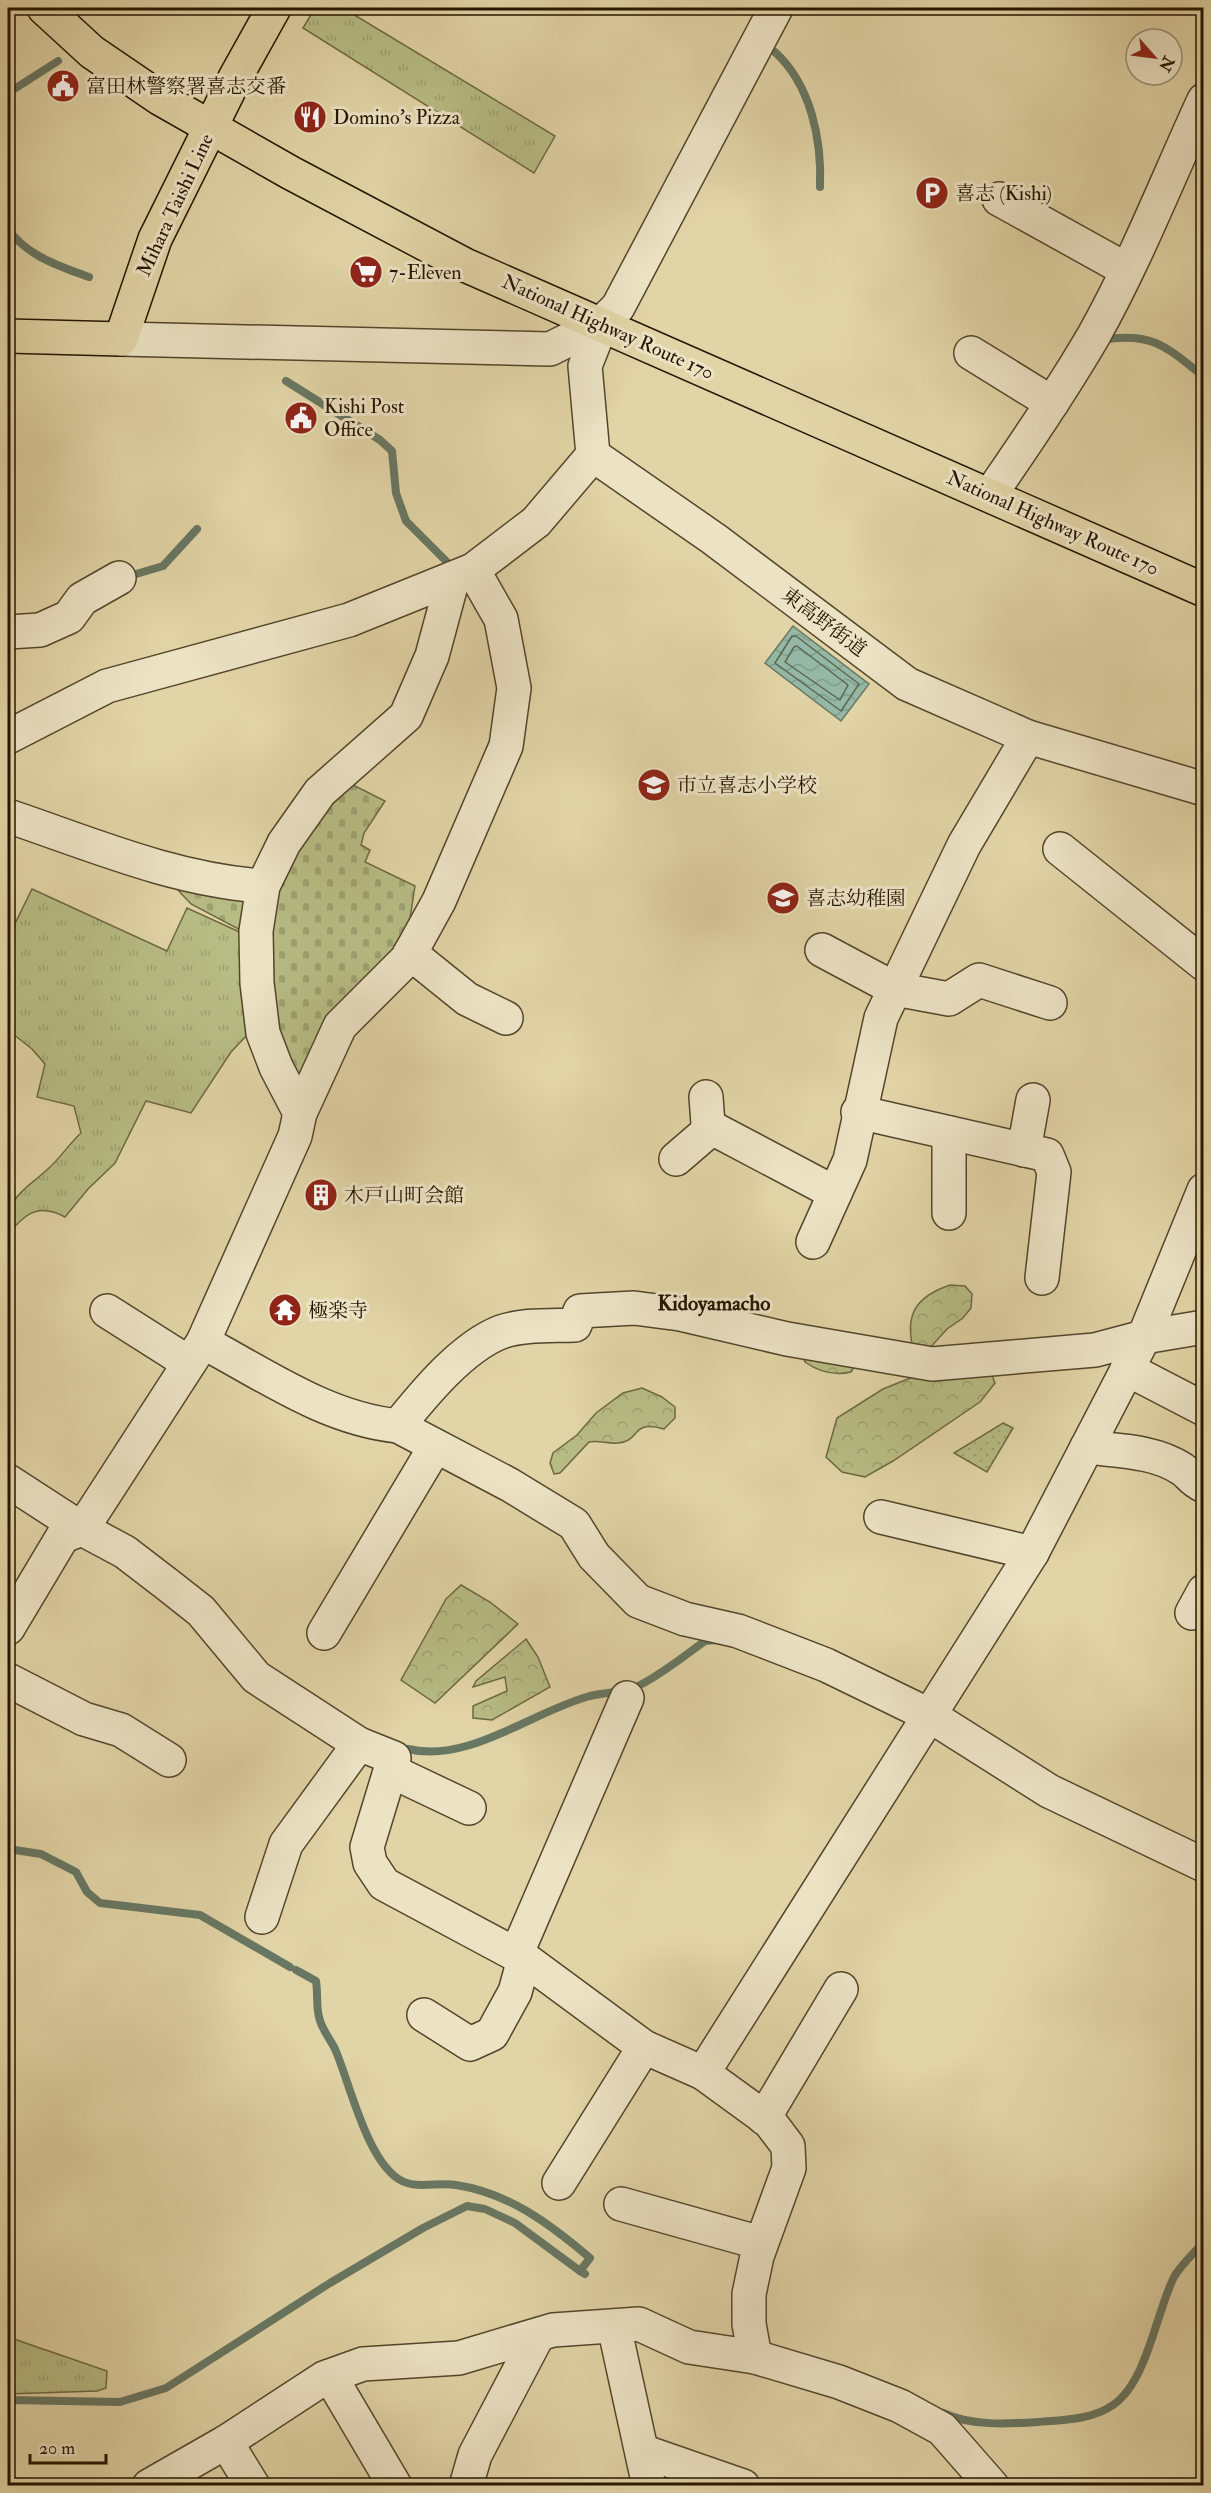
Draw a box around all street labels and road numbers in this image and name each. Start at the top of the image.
street label: Mihara Taishi Line [131,130,219,280]
street label: National Highway Route 170 [498,269,718,385]
street label: National Highway Route 170 [943,465,1163,581]
street label: 東高野街道 [777,582,871,662]

